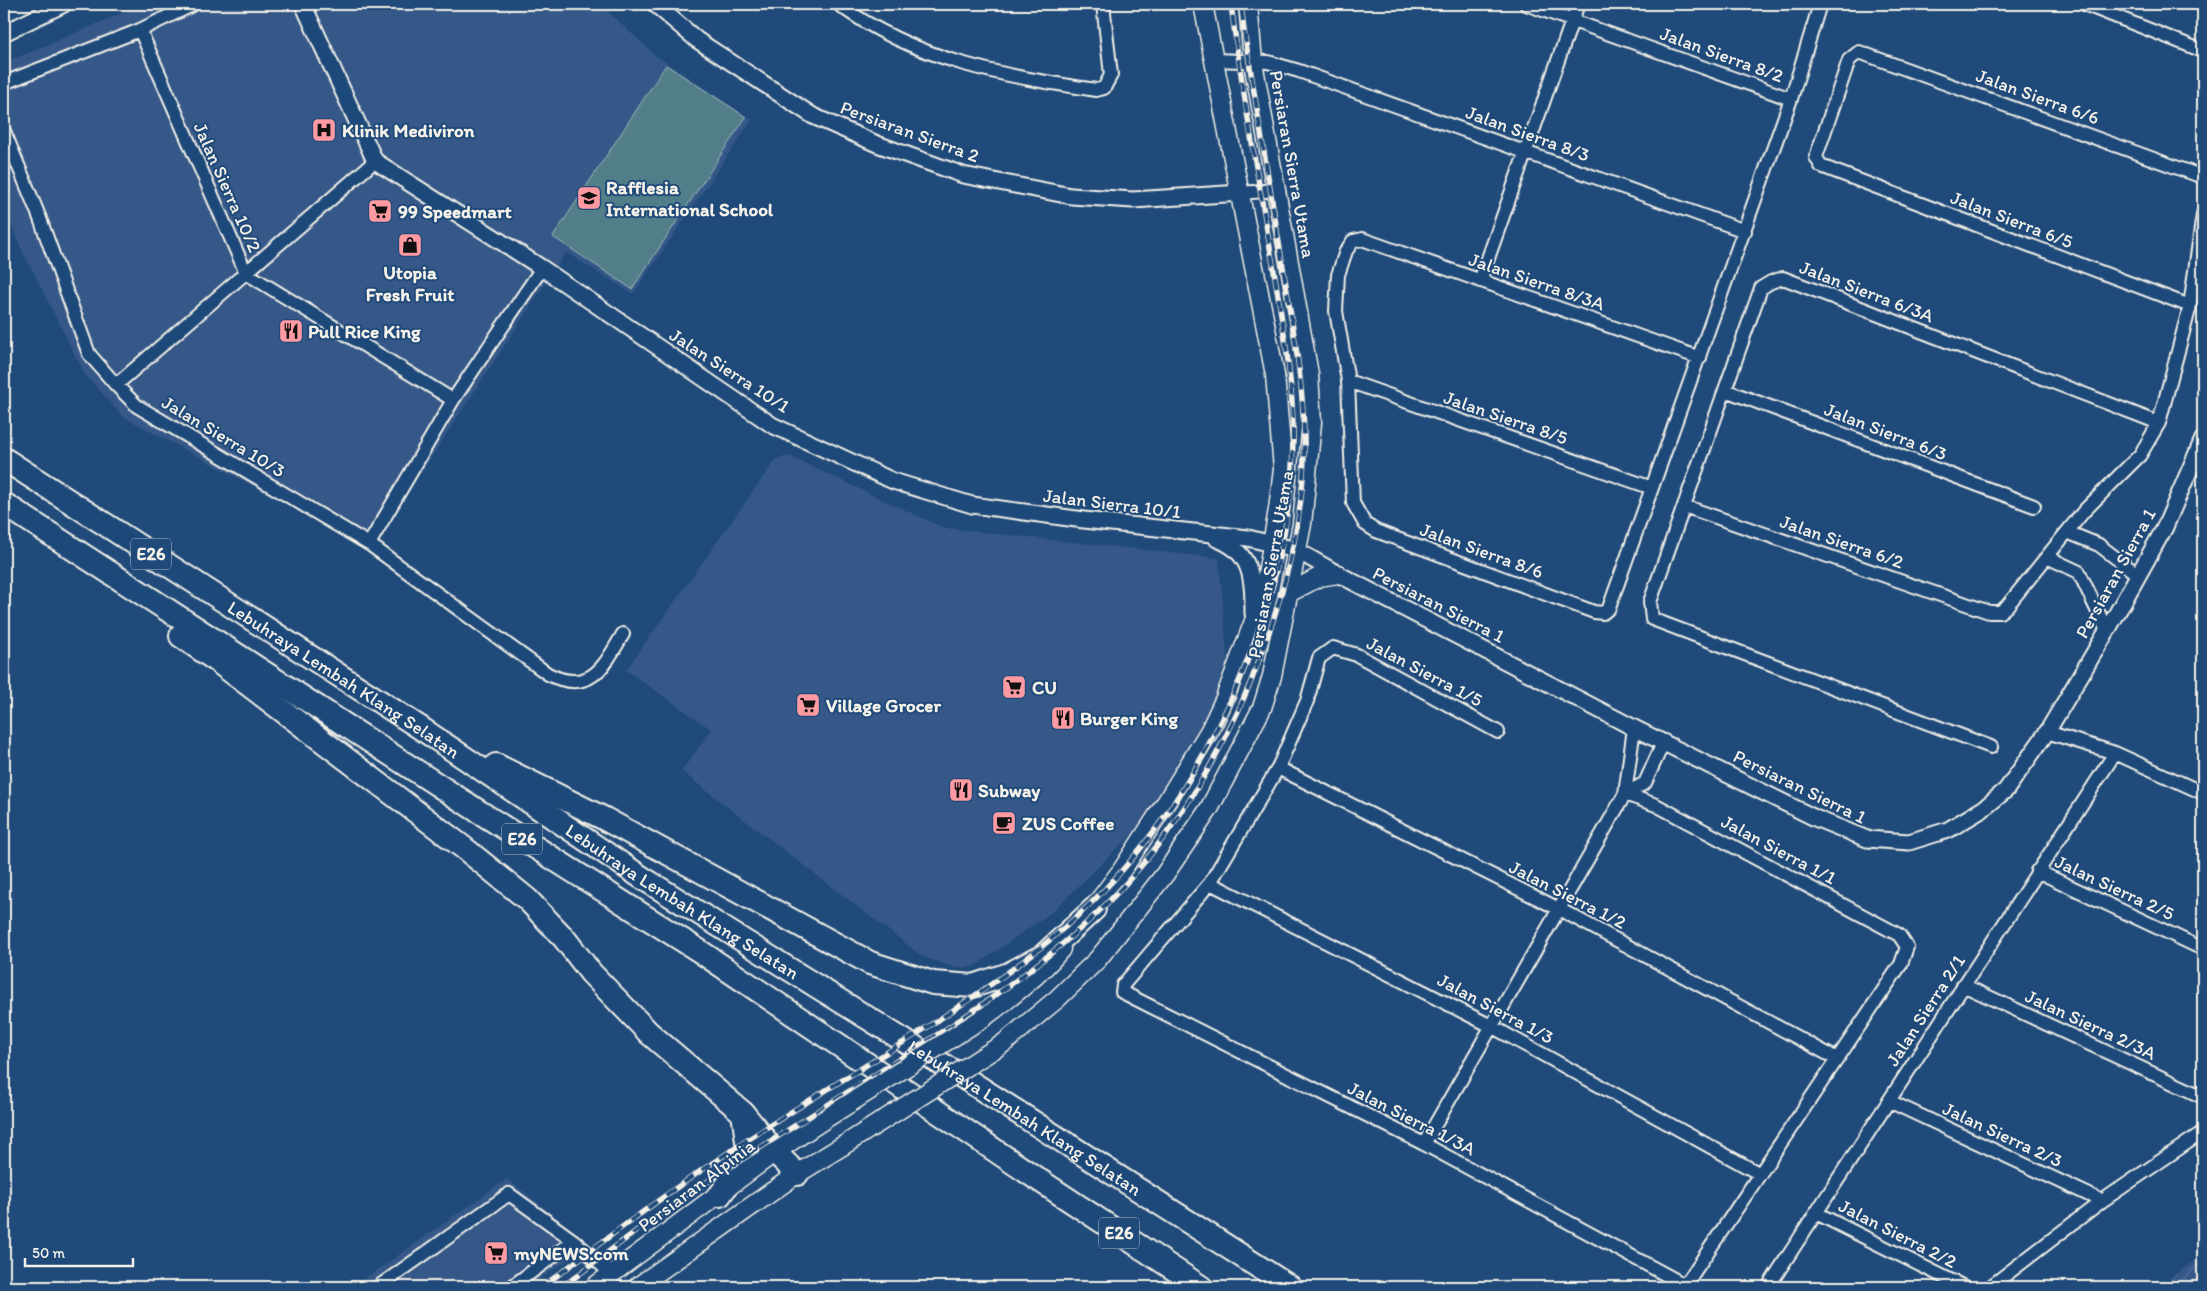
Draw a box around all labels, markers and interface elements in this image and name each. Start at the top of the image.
street label: Jalan Sierra 8/2 [1657,22,1787,87]
street label: Jalan Sierra 6/6 [1973,64,2103,129]
street label: Persiaran Sierra Utama [1265,68,1320,260]
street label: Persiaran Sierra 2 [837,96,982,167]
street label: Jalan Sierra 8/3 [1463,100,1593,166]
hospital icon: Klinik Mediviron [311,117,337,143]
street label: Jalan Sierra 10/2 [189,119,266,256]
place label: Klinik Mediviron [342,119,475,142]
place label: Rafflesia International School [606,176,774,221]
school or university icon: Rafflesia International School [576,185,602,211]
street label: Jalan Sierra 6/5 [1947,186,2076,253]
supermarket icon: 99 Speedmart [367,198,393,224]
place label: 99 Speedmart [398,200,513,223]
shop icon: Utopia Fresh Fruit [397,232,423,258]
street label: Jalan Sierra 8/3A [1466,247,1608,315]
street label: Jalan Sierra 6/3A [1797,255,1937,328]
place label: Utopia Fresh Fruit [366,261,455,306]
restaurant icon: Pull Rice King [278,318,304,344]
place label: Pull Rice King [308,320,421,343]
street label: Jalan Sierra 10/1 [665,323,794,418]
street label: Jalan Sierra 8/5 [1441,386,1571,449]
street label: Jalan Sierra 10/3 [158,391,290,482]
street label: Jalan Sierra 6/3 [1821,398,1950,465]
street label: Persiaran Sierra Utama [1243,468,1298,660]
street label: Jalan Sierra 10/1 [1042,484,1182,523]
street label: Persiaran Sierra 1 [2070,504,2161,642]
street label: Jalan Sierra 6/2 [1777,510,1907,573]
street label: Jalan Sierra 8/6 [1417,517,1547,583]
road number: E26 [131,538,171,570]
street label: Persiaran Sierra 1 [1369,561,1509,648]
street label: Lebuhraya Lembah Klang Selatan [223,596,464,764]
street label: Jalan Sierra 1/5 [1363,631,1487,712]
supermarket icon: CU [1001,674,1027,700]
place label: CU [1032,676,1057,699]
supermarket icon: Village Grocer [795,692,821,718]
place label: Village Grocer [826,694,941,717]
restaurant icon: Burger King [1050,705,1076,731]
place label: Burger King [1080,707,1179,730]
street label: Persiaran Sierra 1 [1730,744,1870,829]
restaurant icon: Subway [948,777,974,803]
place label: Subway [978,779,1041,802]
cafe icon: ZUS Coffee [991,810,1017,836]
street label: Jalan Sierra 1/1 [1717,810,1840,889]
place label: ZUS Coffee [1022,812,1114,835]
street label: Lebuhraya Lembah Klang Selatan [561,819,804,985]
road number: E26 [502,824,542,854]
street label: Jalan Sierra 2/5 [2051,850,2178,925]
street label: Jalan Sierra 1/2 [1506,855,1630,934]
street label: Jalan Sierra 2/1 [1881,950,1970,1070]
street label: Jalan Sierra 1/3 [1434,968,1558,1049]
street label: Jalan Sierra 2/3A [2022,984,2160,1065]
street label: Lebuhraya Lembah Klang Selatan [904,1035,1146,1201]
street label: Jalan Sierra 1/3A [1344,1076,1480,1161]
street label: Jalan Sierra 2/3 [1939,1097,2066,1172]
street label: Persiaran Alpinia [633,1134,759,1237]
street label: Jalan Sierra 2/2 [1835,1194,1961,1273]
road number: E26 [1099,1218,1139,1248]
scale bar [25,1236,132,1268]
supermarket icon: myNEWS.com [483,1240,509,1266]
place label: myNEWS.com [513,1242,628,1265]
text: 50 m [32,1244,65,1262]

